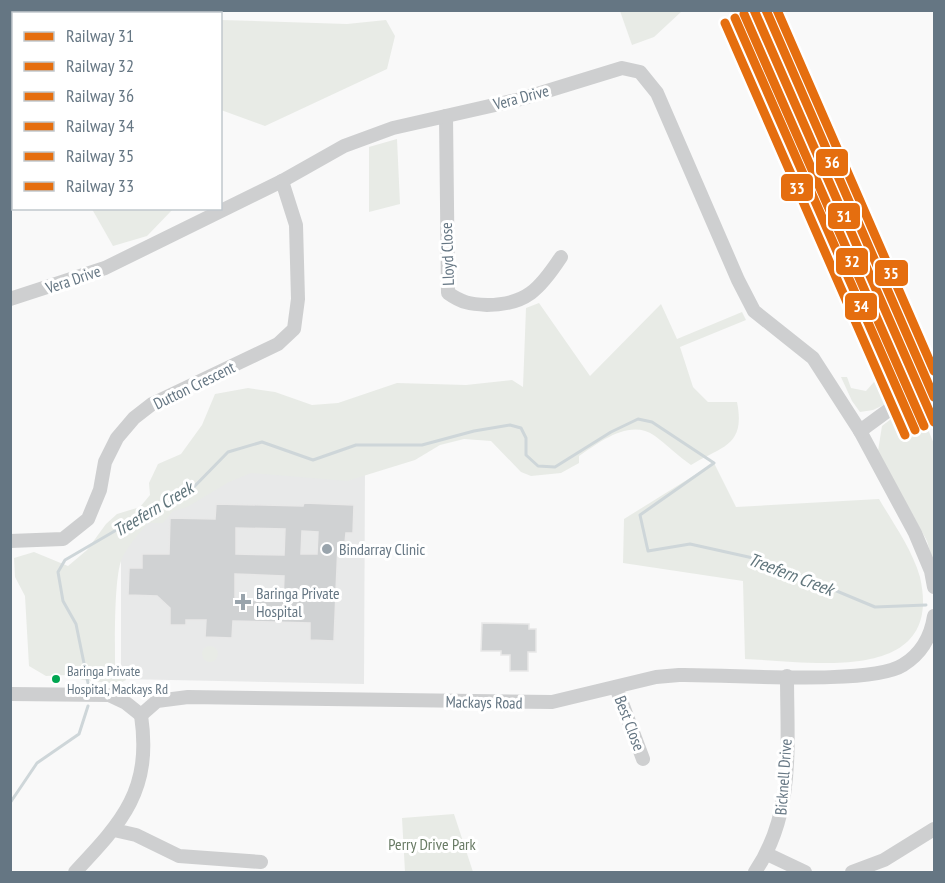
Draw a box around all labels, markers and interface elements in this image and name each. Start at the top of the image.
legend [12,12,222,210]
text: Railway 31 [66,24,134,47]
text: Railway 32 [66,54,134,77]
street label: Vera Drive [490,80,551,114]
text: Railway 36 [66,84,134,107]
text: Railway 34 [66,114,134,137]
text: Railway 35 [66,144,134,167]
line badge: 36 [815,148,849,177]
text: 36 [824,152,840,172]
line badge: 33 [780,173,814,202]
text: Railway 33 [66,174,134,197]
text: 33 [789,178,805,198]
line badge: 31 [827,202,861,230]
text: 31 [836,206,852,226]
street label: Lloyd Close [436,222,458,286]
line badge: 32 [835,247,869,276]
text: 32 [844,251,860,271]
line badge: 35 [874,259,909,287]
street label: Vera Drive [42,260,103,298]
text: 35 [883,263,899,283]
line badge: 34 [844,292,878,321]
text: 34 [853,296,869,316]
street label: Dutton Crescent [150,356,239,413]
water label: Treefern Creek [109,475,199,542]
place label: Bindarray Clinic [339,539,425,559]
marker: Bindarray Clinic [320,542,334,556]
water label: Treefern Creek [745,547,839,601]
place label: Baringa Private Hospital [256,583,340,621]
marker: Baringa Private Hospital [234,593,252,611]
place label: Baringa Private Hospital, Mackays Rd [67,662,168,698]
marker: Baringa Private Hospital, Mackays Rd [50,673,62,685]
street label: Mackays Road [445,691,523,713]
street label: Best Close [610,693,650,753]
street label: Bicknell Drive [770,738,796,816]
park label: Perry Drive Park [388,834,476,854]

